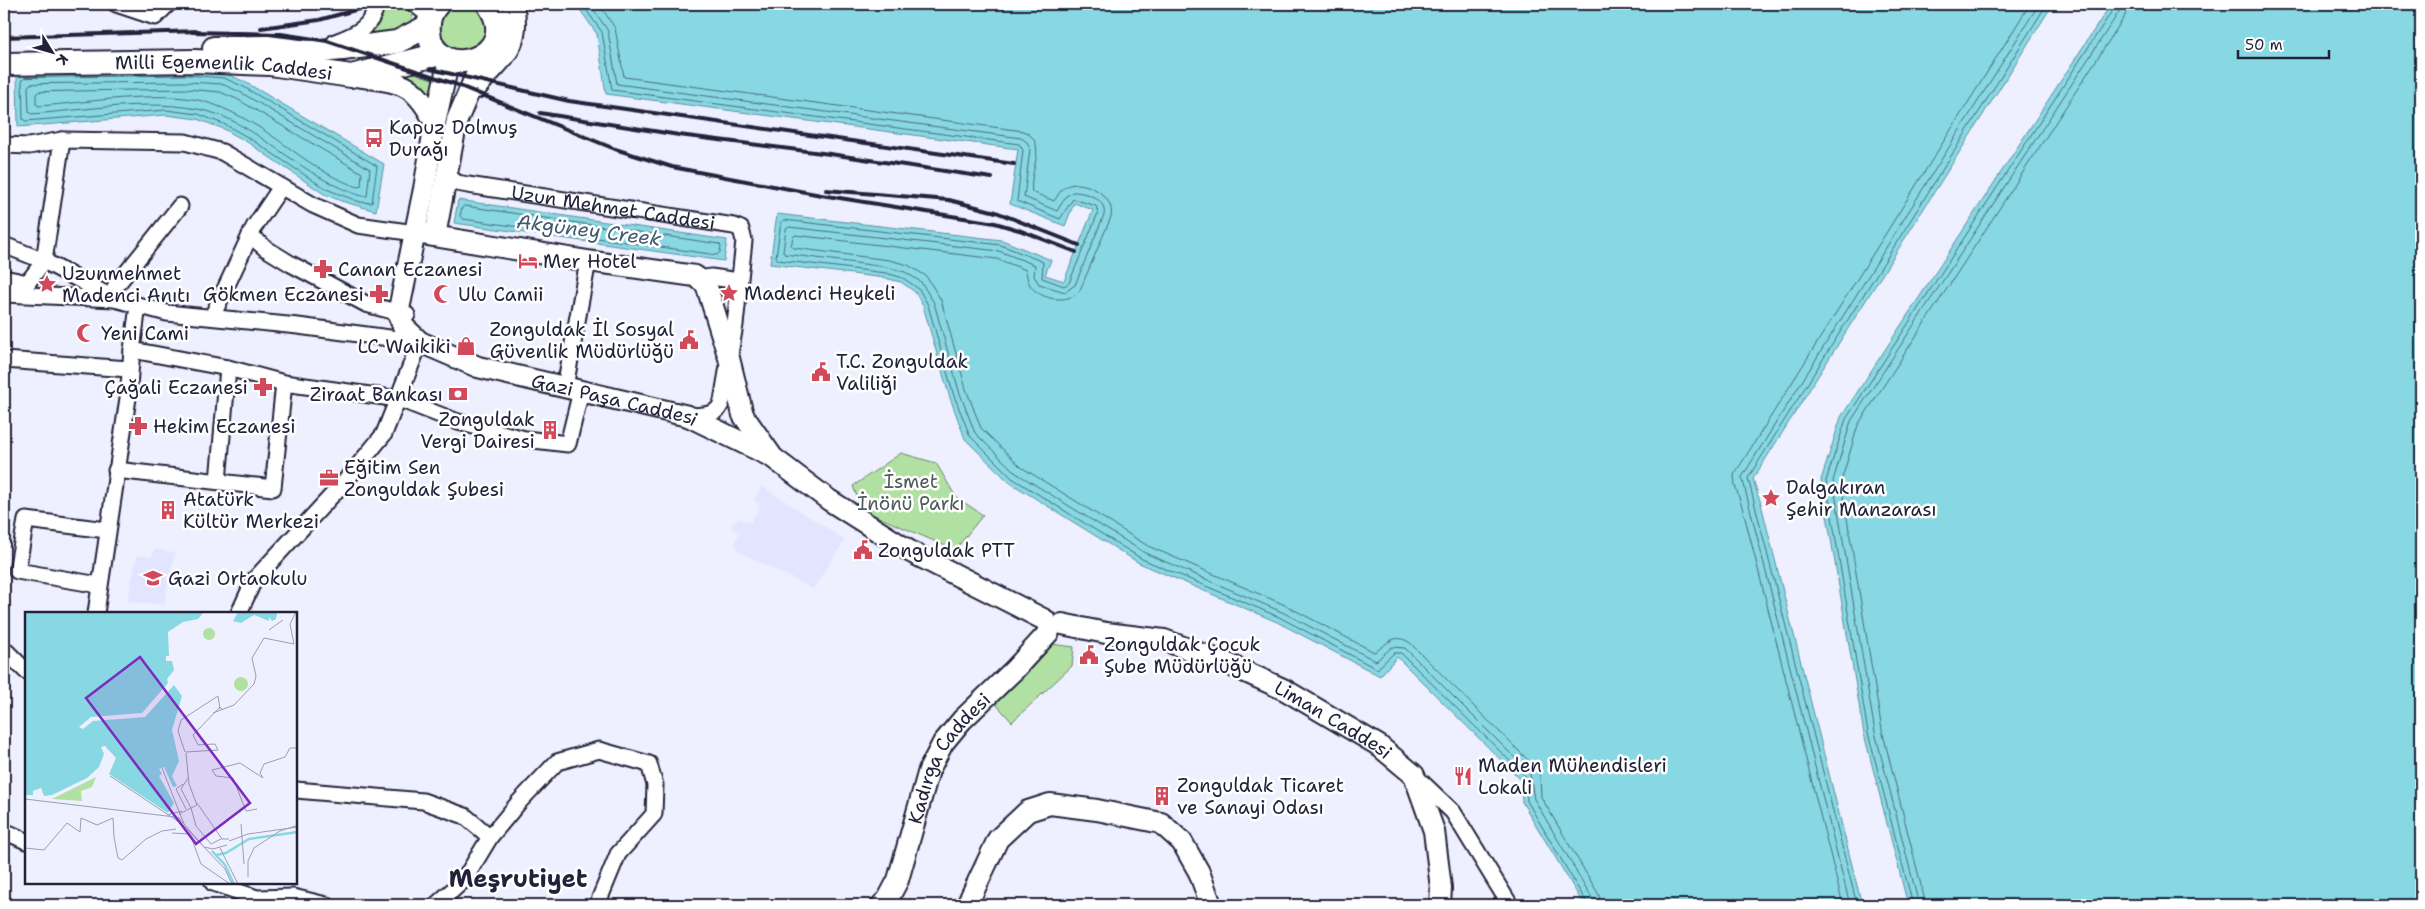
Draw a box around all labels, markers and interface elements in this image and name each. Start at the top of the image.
north arrow [28,28,78,78]
scale bar [2238,28,2329,60]
text: 50 m [2245,35,2283,55]
street label: Milli Egemenlik Caddesi [115,49,334,86]
text: K [52,51,72,69]
place label: Kapuz Dolmuş Durağı [389,115,518,162]
bus stop icon: Kapuz Dolmuş Durağı [363,127,385,149]
street label: Uzun Mehmet Caddesi [510,180,717,236]
water label: Akgüney Creek [515,208,663,252]
place label: Mer Hotel [543,249,636,274]
hotel icon: Mer Hotel [517,250,539,272]
place label: Canan Eczanesi [338,257,483,282]
pharmacy icon: Canan Eczanesi [312,258,334,280]
place label: Uzunmehmet Madenci Anıtı [62,261,190,308]
place icon: Uzunmehmet Madenci Anıtı [36,273,58,295]
place label: Madenci Heykeli [744,281,896,306]
place label: Gökmen Eczanesi [203,282,364,307]
place label: Ulu Camii [458,282,544,307]
place icon: Madenci Heykeli [718,282,740,304]
pharmacy icon: Gökmen Eczanesi [368,283,390,305]
mosque icon: Ulu Camii [432,283,454,305]
place label: Zonguldak İl Sosyal Güvenlik Müdürlüğü [489,317,674,364]
place label: Yeni Cami [101,321,189,346]
mosque icon: Yeni Cami [75,322,97,344]
public building icon: Zonguldak İl Sosyal Güvenlik Müdürlüğü [678,329,700,351]
place label: LC Waikiki [357,334,451,359]
shop icon: LC Waikiki [455,335,477,357]
place label: T.C. Zonguldak Valiliği [836,349,969,396]
public building icon: T.C. Zonguldak Valiliği [810,361,832,383]
street label: Gazi Paşa Caddesi [529,368,702,432]
place label: Çağali Eczanesi [104,375,248,400]
pharmacy icon: Çağali Eczanesi [252,376,274,398]
place label: Ziraat Bankası [310,382,443,407]
bank icon: Ziraat Bankası [447,383,469,405]
place label: Zonguldak Vergi Dairesi [420,407,535,454]
place label: Hekim Eczanesi [153,414,296,439]
pharmacy icon: Hekim Eczanesi [127,415,149,437]
building icon: Zonguldak Vergi Dairesi [539,419,561,441]
place label: Eğitim Sen Zonguldak Şubesi [344,455,504,502]
office icon: Eğitim Sen Zonguldak Şubesi [318,467,340,489]
park label: İsmet İnönü Parkı [857,469,965,516]
place label: Dalgakıran Şehir Manzarası [1786,475,1937,522]
place label: Atatürk Kültür Merkezi [183,487,319,534]
place icon: Dalgakıran Şehir Manzarası [1760,487,1782,509]
building icon: Atatürk Kültür Merkezi [157,499,179,521]
place label: Zonguldak PTT [878,538,1015,563]
public building icon: Zonguldak PTT [852,539,874,561]
place label: Gazi Ortaokulu [168,566,307,591]
school or university icon: Gazi Ortaokulu [142,567,164,589]
inset map [25,612,298,884]
place label: Zonguldak Çocuk Şube Müdürlüğü [1104,632,1261,679]
public building icon: Zonguldak Çocuk Şube Müdürlüğü [1078,644,1100,666]
street label: Liman Caddesi [1271,675,1397,765]
street label: Kadırga Caddesi [902,687,996,827]
place label: Maden Mühendisleri Lokali [1478,753,1667,800]
restaurant icon: Maden Mühendisleri Lokali [1452,765,1474,787]
place label: Zonguldak Ticaret ve Sanayi Odası [1177,773,1344,820]
building icon: Zonguldak Ticaret ve Sanayi Odası [1151,785,1173,807]
district label: Meşrutiyet [449,863,588,895]

